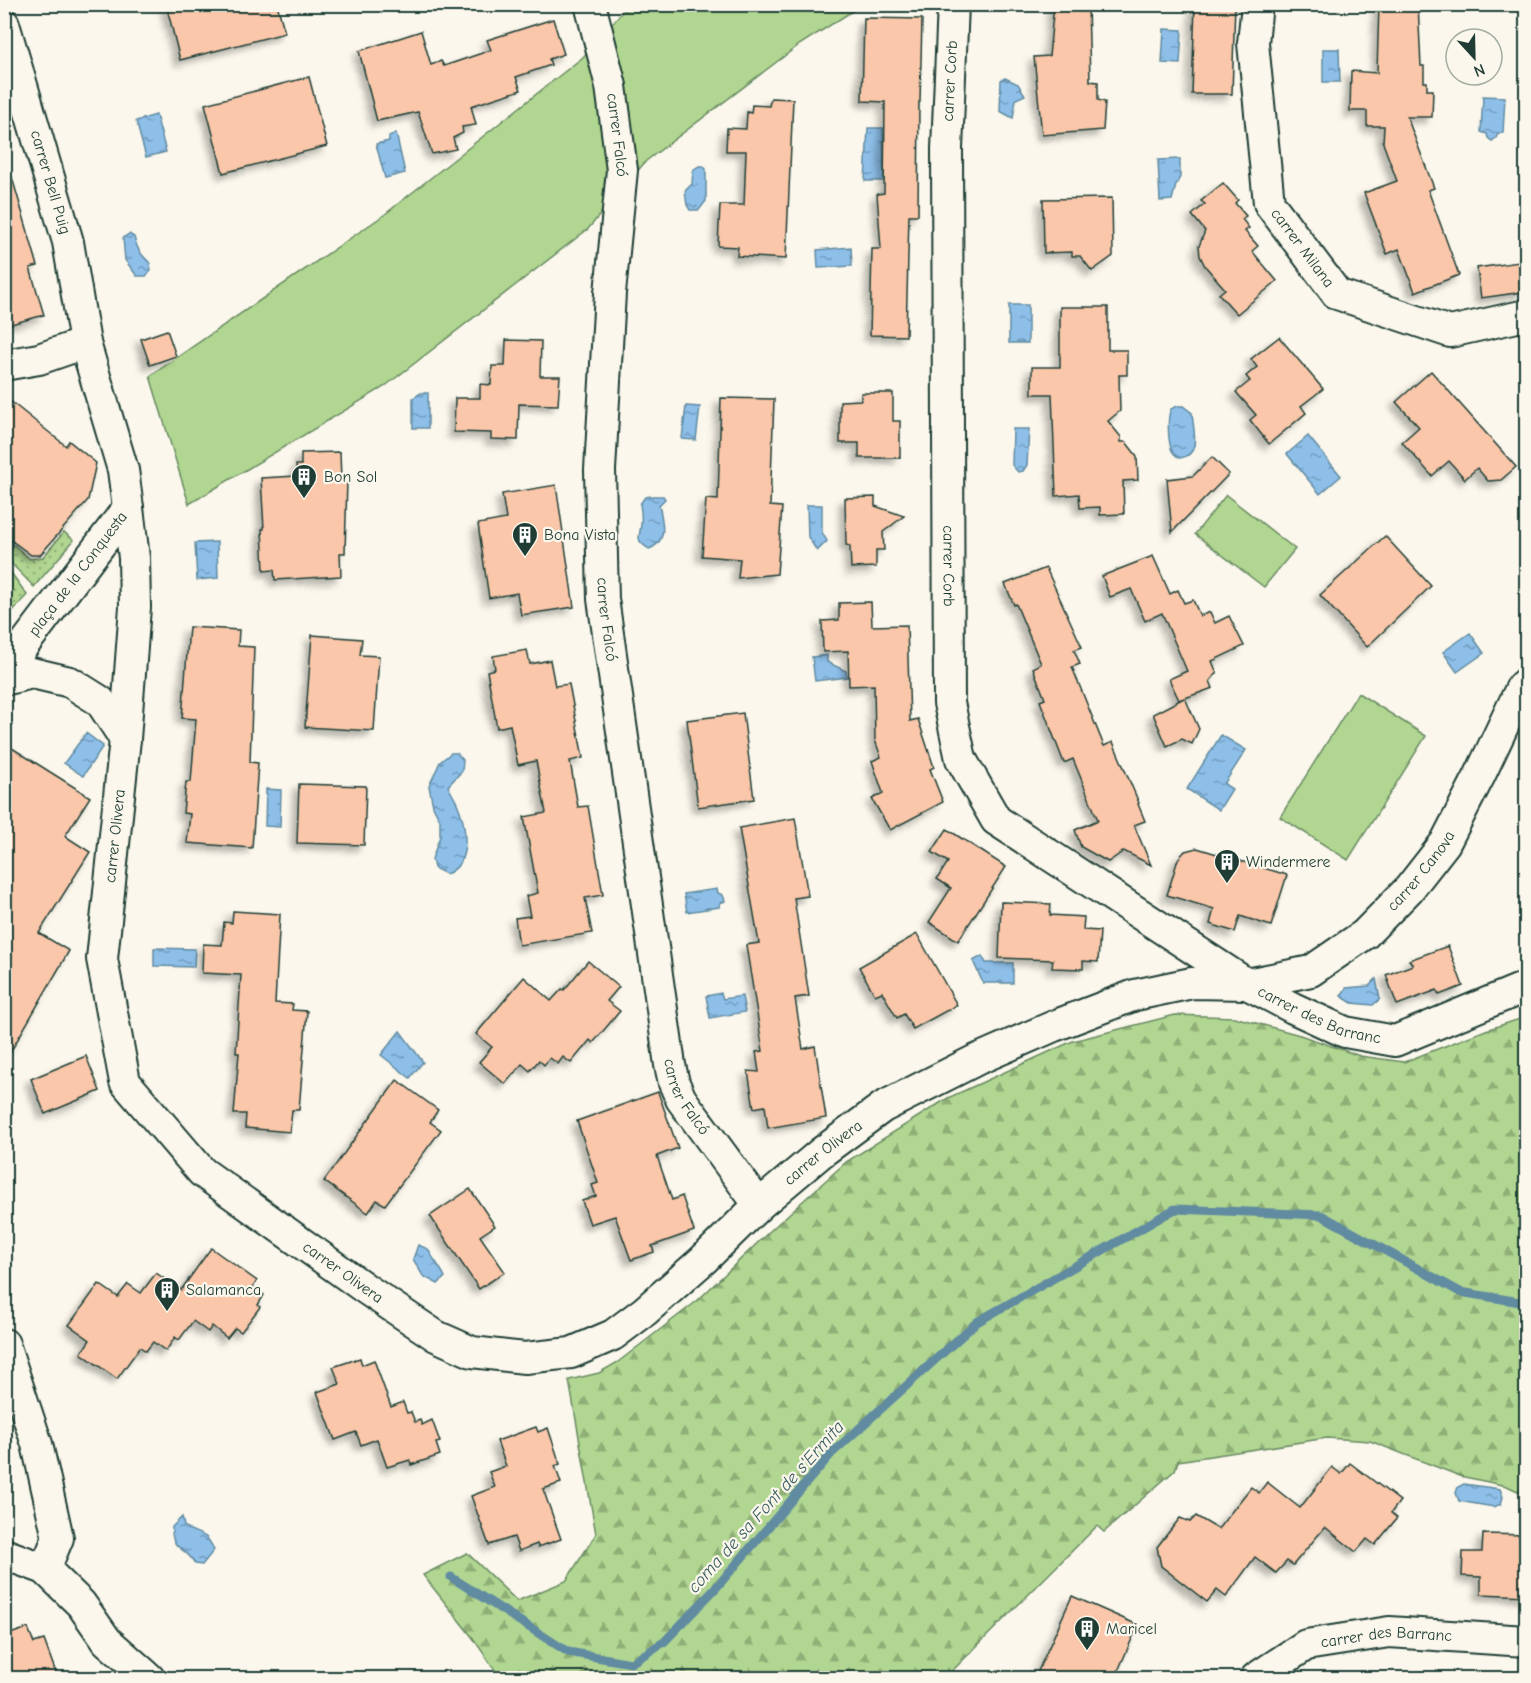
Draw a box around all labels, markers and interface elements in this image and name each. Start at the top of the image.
north arrow [1444,27,1504,87]
street label: carrer Corb [939,40,961,122]
text: N [1471,60,1487,80]
street label: carrer Falcó [603,92,631,178]
street label: carrer Bell Puig [27,128,74,237]
street label: carrer Milana [1267,205,1338,291]
building icon: Bon Sol [289,462,319,500]
place label: Bon Sol [324,468,377,486]
street label: plaça de la Conquesta [25,508,131,640]
building icon: Bona Vista [510,520,540,558]
street label: carrer Corb [939,525,958,607]
place label: Bona Vista [544,526,616,544]
street label: carrer Falcó [594,577,621,663]
street label: carrer Olivera [101,788,129,884]
street label: carrer Canova [1383,828,1459,915]
building icon: Windermere [1212,847,1242,885]
place label: Windermere [1246,853,1331,871]
street label: carrer des Barranc [1255,982,1383,1047]
street label: carrer Falcó [660,1058,713,1138]
street label: carrer Olivera [780,1116,866,1189]
street label: carrer Olivera [299,1238,387,1307]
building icon: Salamanca [152,1275,182,1313]
place label: Salamanca [186,1281,261,1299]
water label: coma de sa Font de s'Ermita [683,1417,849,1597]
building icon: Maricel [1072,1614,1102,1652]
place label: Maricel [1106,1620,1157,1638]
street label: carrer des Barranc [1319,1623,1453,1652]

